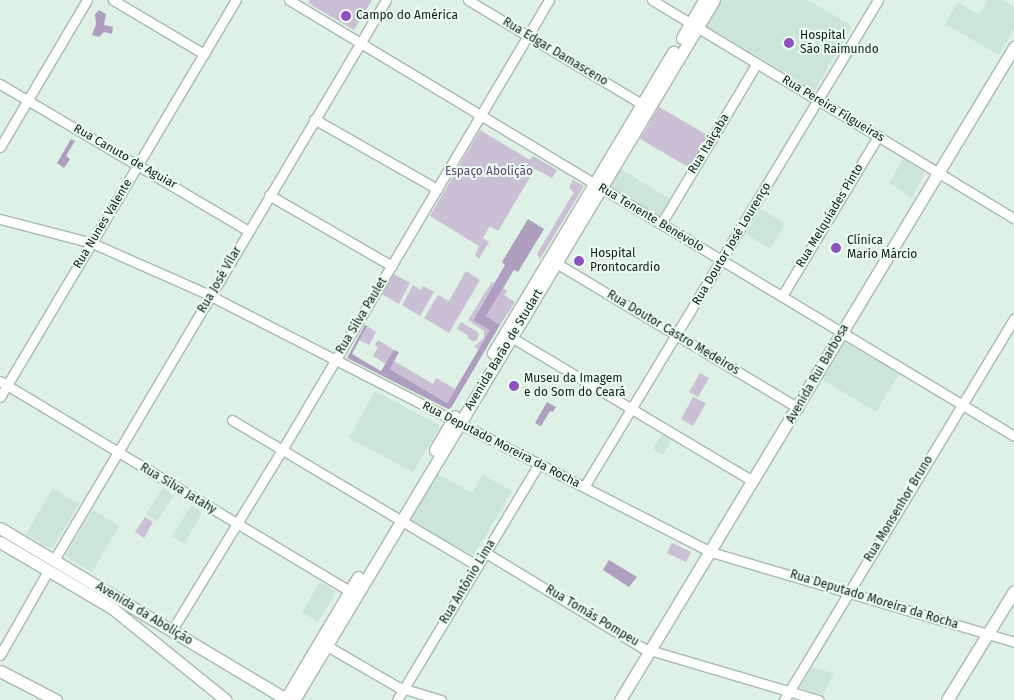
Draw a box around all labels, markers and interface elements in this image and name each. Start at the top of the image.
place label: Campo do América [356,9,458,23]
marker: Campo do América [340,10,352,22]
street label: Rua Edgar Damasceno [500,15,610,89]
place label: Hospital São Raimundo [800,29,879,57]
marker: Hospital São Raimundo [782,36,796,50]
street label: Rua Pereira Filgueiras [779,73,887,145]
street label: Rua Itaiçaba [685,111,733,177]
street label: Rua Canuto de Aguiar [71,122,179,192]
street label: Rua Melquíades Pinto [793,162,867,270]
park label: Espaço Abolição [445,165,533,179]
street label: Rua Nunes Valente [71,177,135,271]
street label: Rua Doutor José Lourenço [690,180,774,308]
street label: Rua Tenente Benévolo [595,181,707,255]
place label: Clínica Mario Márcio [847,234,917,262]
marker: Clínica Mario Márcio [829,241,843,255]
street label: Rua José Vilar [195,244,245,316]
place label: Hospital Prontocardio [590,247,660,275]
marker: Hospital Prontocardio [572,254,586,268]
street label: Rua Silva Paulet [333,275,391,357]
street label: Avenida Barão de Studart [462,287,546,413]
street label: Rua Doutor Castro Medeiros [604,288,742,378]
street label: Avenida Rui Barbosa [784,322,852,426]
place label: Museu da Imagem e do Som do Ceará [524,372,626,400]
marker: Museu da Imagem e do Som do Ceará [508,380,520,392]
street label: Rua Deputado Moreira da Rocha [420,399,582,491]
street label: Rua Monsenhor Bruno [862,453,936,565]
street label: Rua Silva Jatahy [137,461,219,517]
street label: Rua Antônio Lima [437,537,499,627]
street label: Rua Deputado Moreira da Rocha [788,568,960,632]
street label: Avenida da Abolição [93,579,195,649]
street label: Rua Tomás Pompeu [543,582,641,650]

